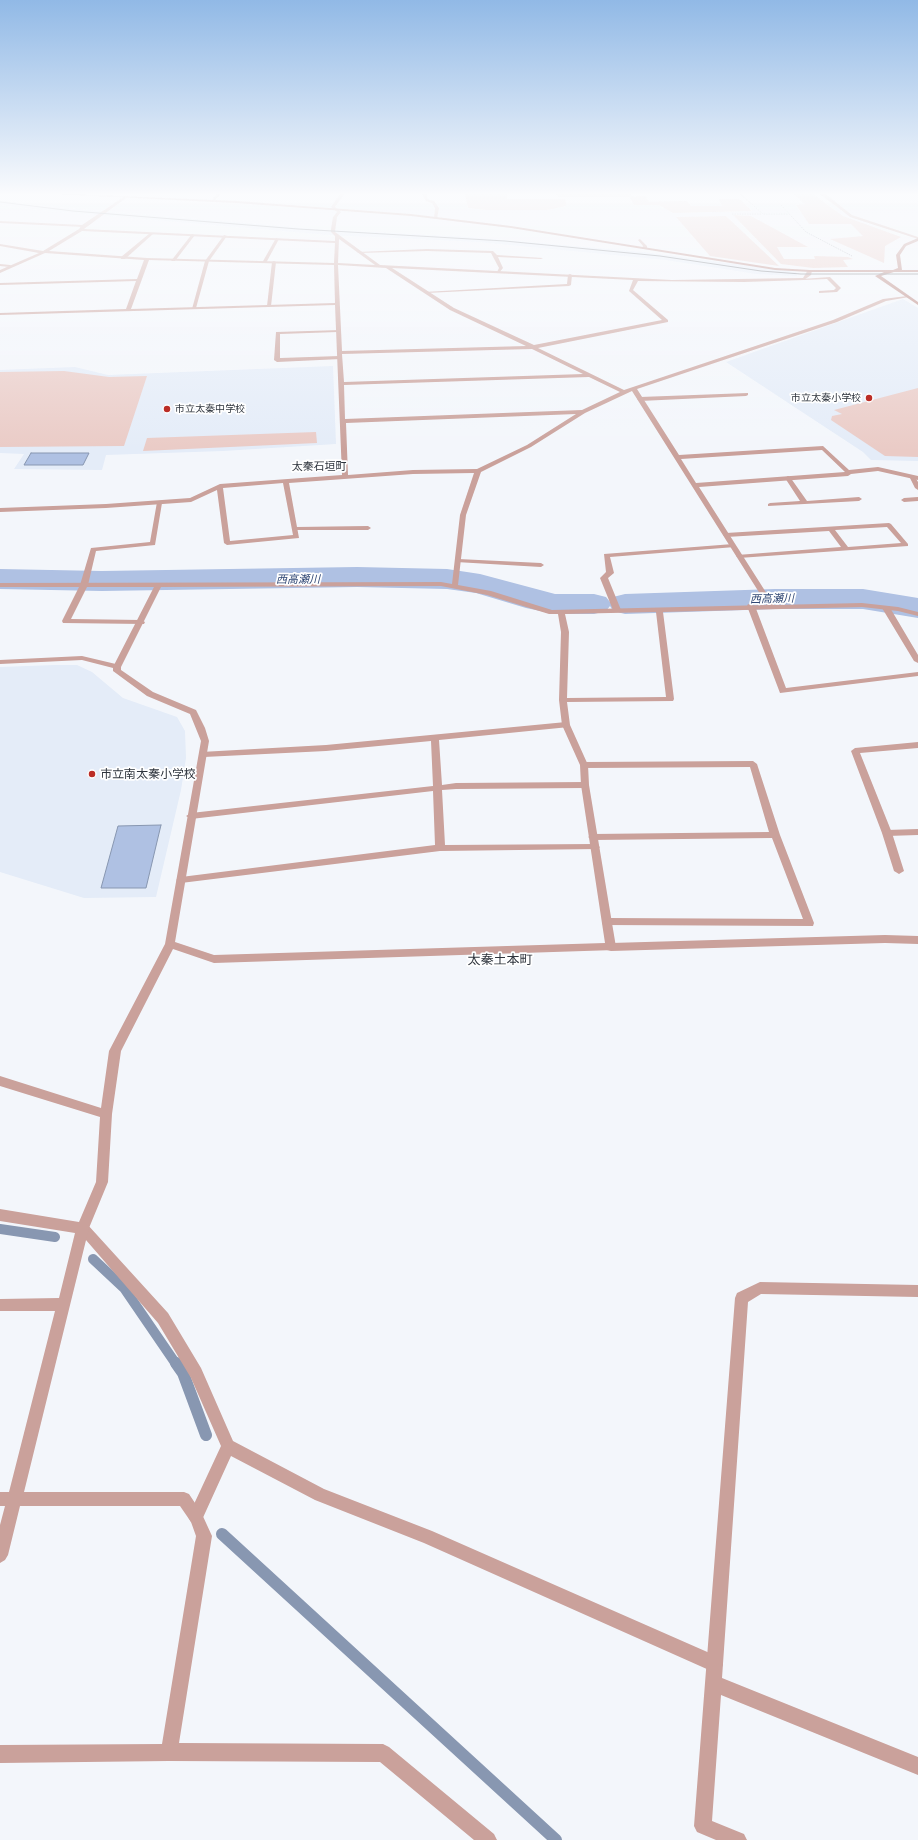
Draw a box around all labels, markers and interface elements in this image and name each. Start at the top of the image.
place label: 市立太秦小学校 [791,392,861,404]
marker: 市立太秦小学校 [864,393,874,403]
place label: 市立太秦中学校 [175,403,245,415]
marker: 市立太秦中学校 [162,404,172,414]
district label: 太秦石垣町 [292,460,346,474]
water label: 西高瀬川 [276,573,320,587]
water label: 西高瀬川 [750,592,794,606]
place label: 市立南太秦小学校 [100,767,196,781]
marker: 市立南太秦小学校 [87,769,97,779]
district label: 太秦土本町 [468,952,532,968]

